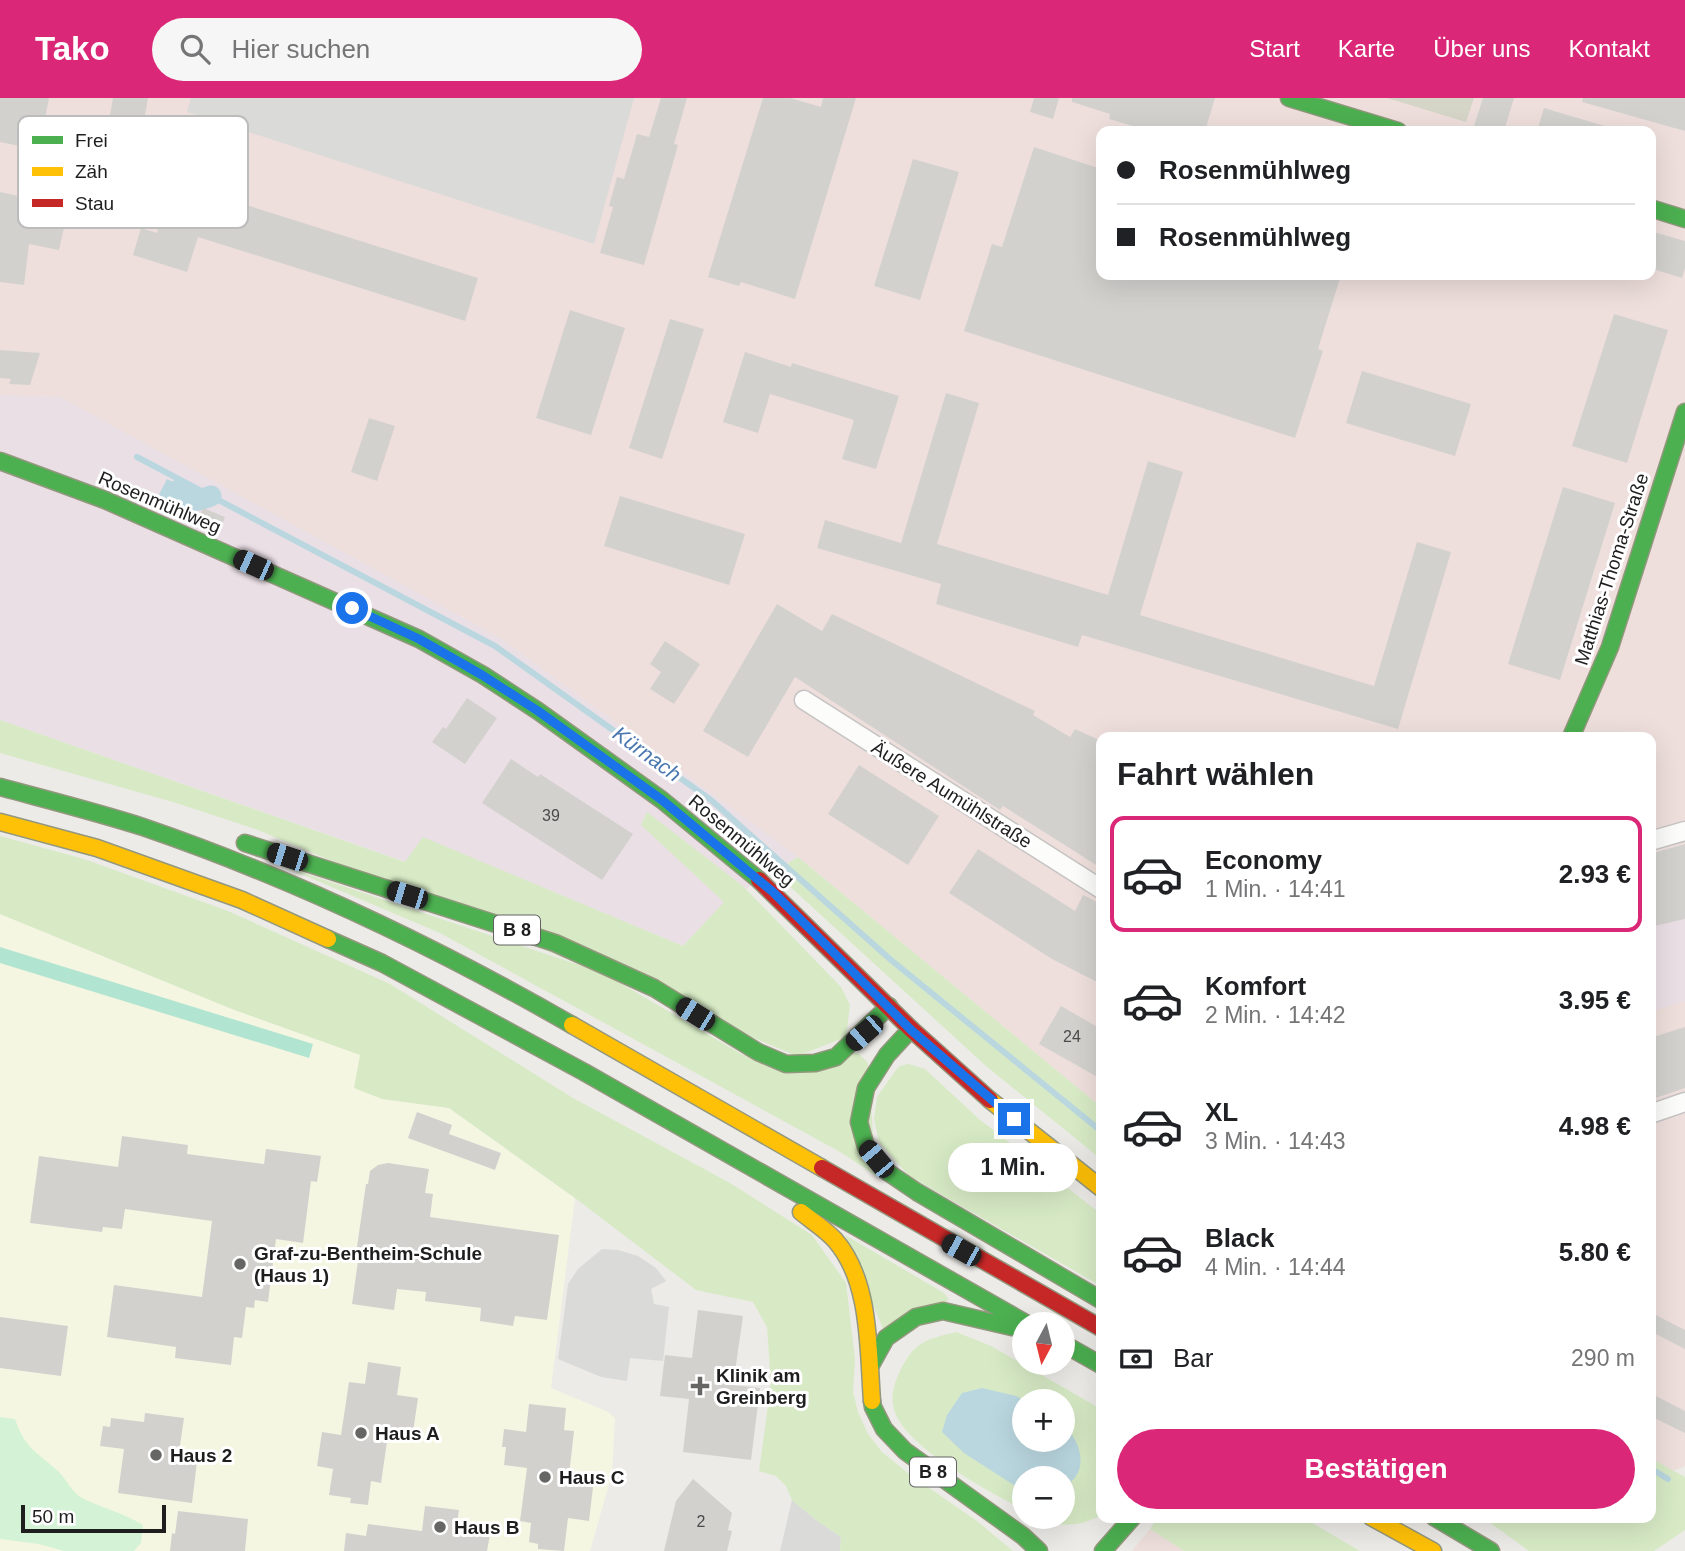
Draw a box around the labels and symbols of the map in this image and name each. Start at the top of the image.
legend [18,116,248,228]
text: Frei [75,130,108,151]
text: Zäh [75,161,108,182]
text: Stau [75,193,114,214]
street label: Rosenmühlweg [95,467,224,538]
street label: Matthias-Thoma-Straße [1570,471,1652,668]
car [230,547,277,583]
route start [336,592,368,624]
water label: Kürnach [609,721,686,786]
street label: Äußere Aumühlstraße [868,737,1036,852]
street label: Rosenmühlweg [685,790,799,891]
house number: 39 [542,807,560,824]
car [264,841,311,873]
car [384,879,431,911]
road number: B 8 [494,916,540,944]
car [672,994,719,1034]
car [842,1011,887,1055]
house number: 24 [1063,1028,1081,1045]
route end [998,1103,1030,1135]
car [855,1136,898,1182]
callout: 1 Min. [949,1144,1079,1192]
car [938,1231,985,1269]
place label: Graf-zu-Bentheim-Schule (Haus 1) [254,1243,482,1286]
marker: Graf-zu-Bentheim-Schule (Haus 1) [232,1256,248,1272]
north arrow [1012,1312,1074,1376]
place label: Klinik am Greinberg [716,1365,807,1408]
marker: Klinik am Greinberg [690,1376,710,1396]
place label: Haus A [375,1423,440,1444]
marker: Haus A [353,1425,369,1441]
place label: Haus 2 [170,1445,232,1466]
marker: Haus 2 [148,1447,164,1463]
road number: B 8 [910,1457,956,1486]
place label: Haus C [559,1467,625,1488]
marker: Haus C [537,1469,553,1485]
scale bar [21,1502,166,1534]
house number: 2 [697,1513,706,1530]
place label: Haus B [454,1517,519,1538]
marker: Haus B [432,1519,448,1535]

